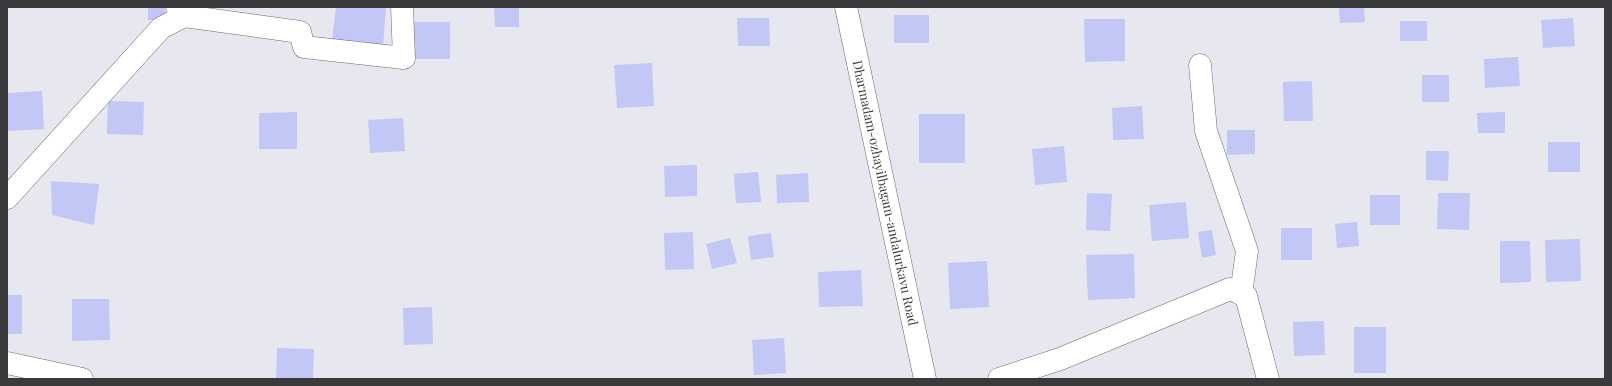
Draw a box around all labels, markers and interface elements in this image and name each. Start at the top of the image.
street label: Dharmadam-ozhayilbagam-andalurkavu Road [850,58,923,327]

